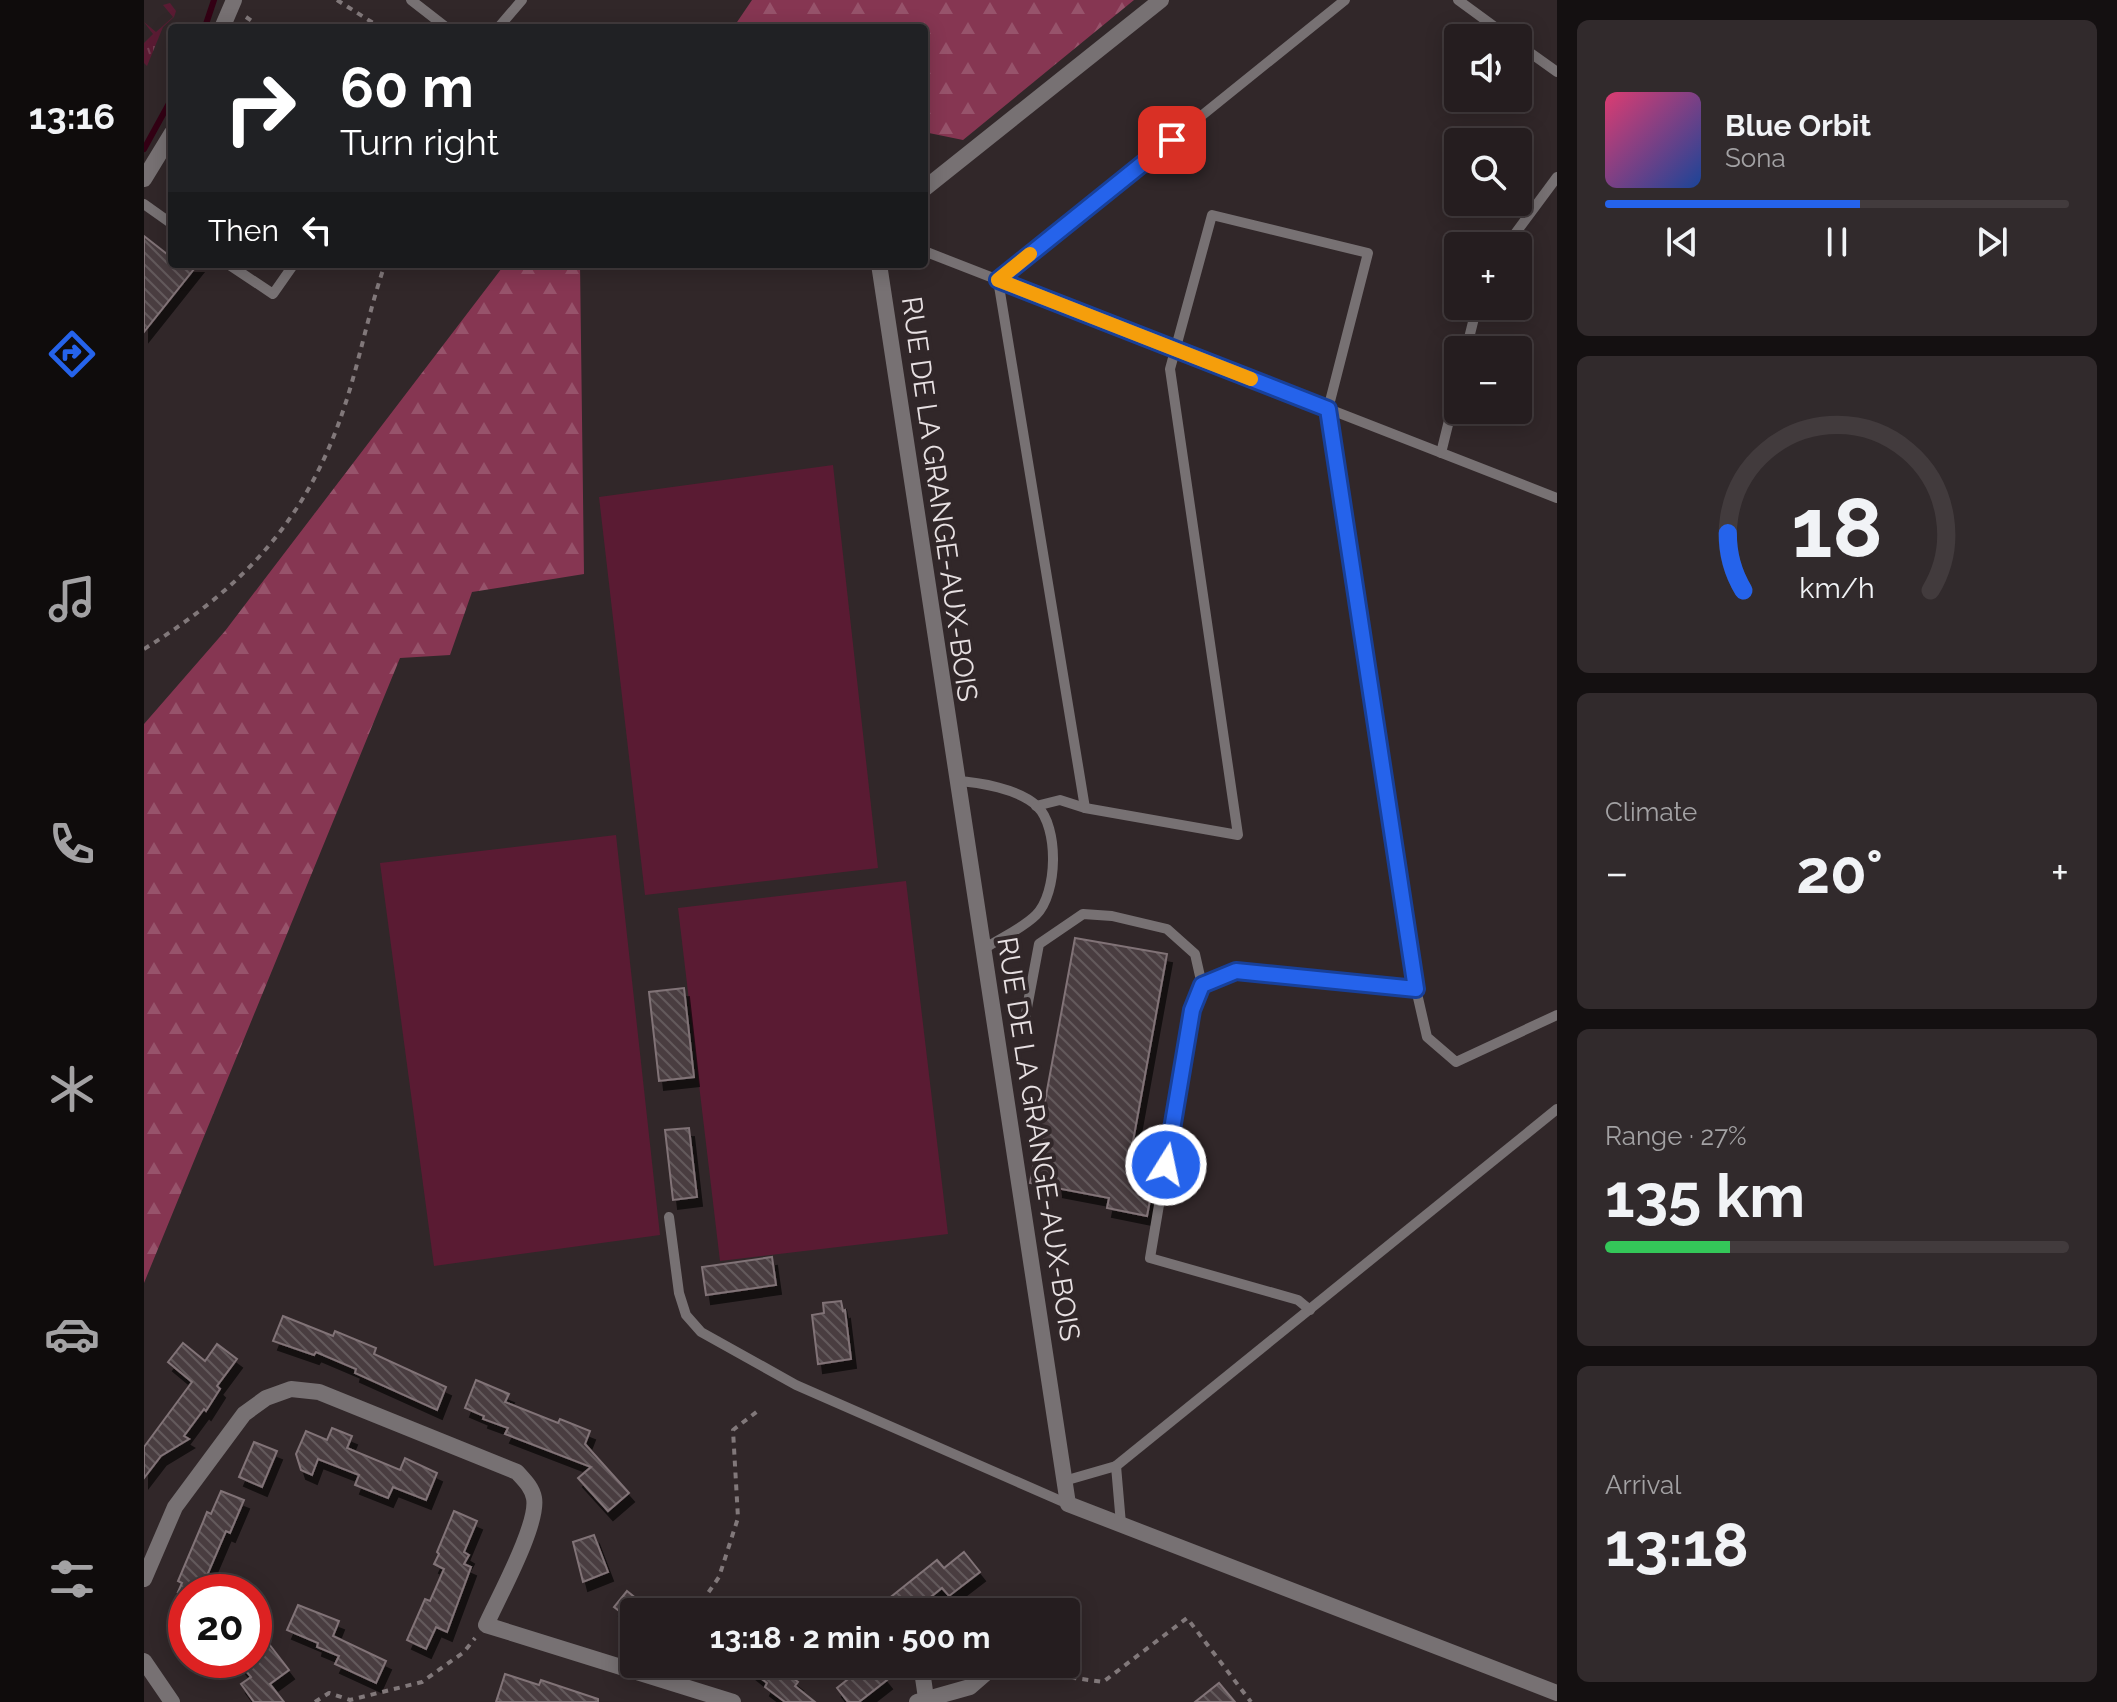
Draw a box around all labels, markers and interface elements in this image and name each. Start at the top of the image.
map controls [1444,24,1532,424]
button: sound [1444,24,1532,112]
text: 60 m [340,54,474,120]
icon: right [208,56,312,160]
text: 13:16 [29,95,115,137]
pin [1138,106,1206,174]
text: Blue Orbit [1725,108,1871,143]
icon: arrive [1150,118,1194,162]
text: Turn right [340,121,499,163]
button: search [1444,128,1532,216]
text: Sona [1725,143,1786,173]
icon: left [295,208,339,252]
text: Then [208,213,279,248]
icon: previous [1660,220,1704,264]
icon: pause [1815,220,1859,264]
icon: next [1970,220,2014,264]
button: + [1444,232,1532,320]
street label: RUE DE LA GRANGE-AUX-BOIS [895,294,984,704]
icon: directions [44,326,100,382]
button: − [1444,336,1532,424]
text: 18 [1791,478,1883,575]
icon: music [44,571,100,627]
text: km/h [1799,571,1875,605]
text: Climate [1605,797,1697,827]
icon: phone [44,816,100,872]
text: 20° [1796,837,1883,907]
text: − [1605,847,1629,898]
text: + [2051,847,2069,898]
street label: RUE DE LA GRANGE-AUX-BOIS [990,935,1087,1343]
icon: climate [44,1061,100,1117]
text: Range · 27% [1605,1121,1747,1151]
position arrow [1124,1123,1208,1207]
text: 135 km [1605,1161,1805,1231]
icon: car [44,1306,100,1362]
text: Arrival [1605,1470,1681,1500]
text: 13:18 [1605,1510,1749,1580]
icon: filters [44,1551,100,1607]
speed limit sign: 20 [168,1574,272,1678]
text: 13:18 · 2 min · 500 m [710,1620,990,1655]

